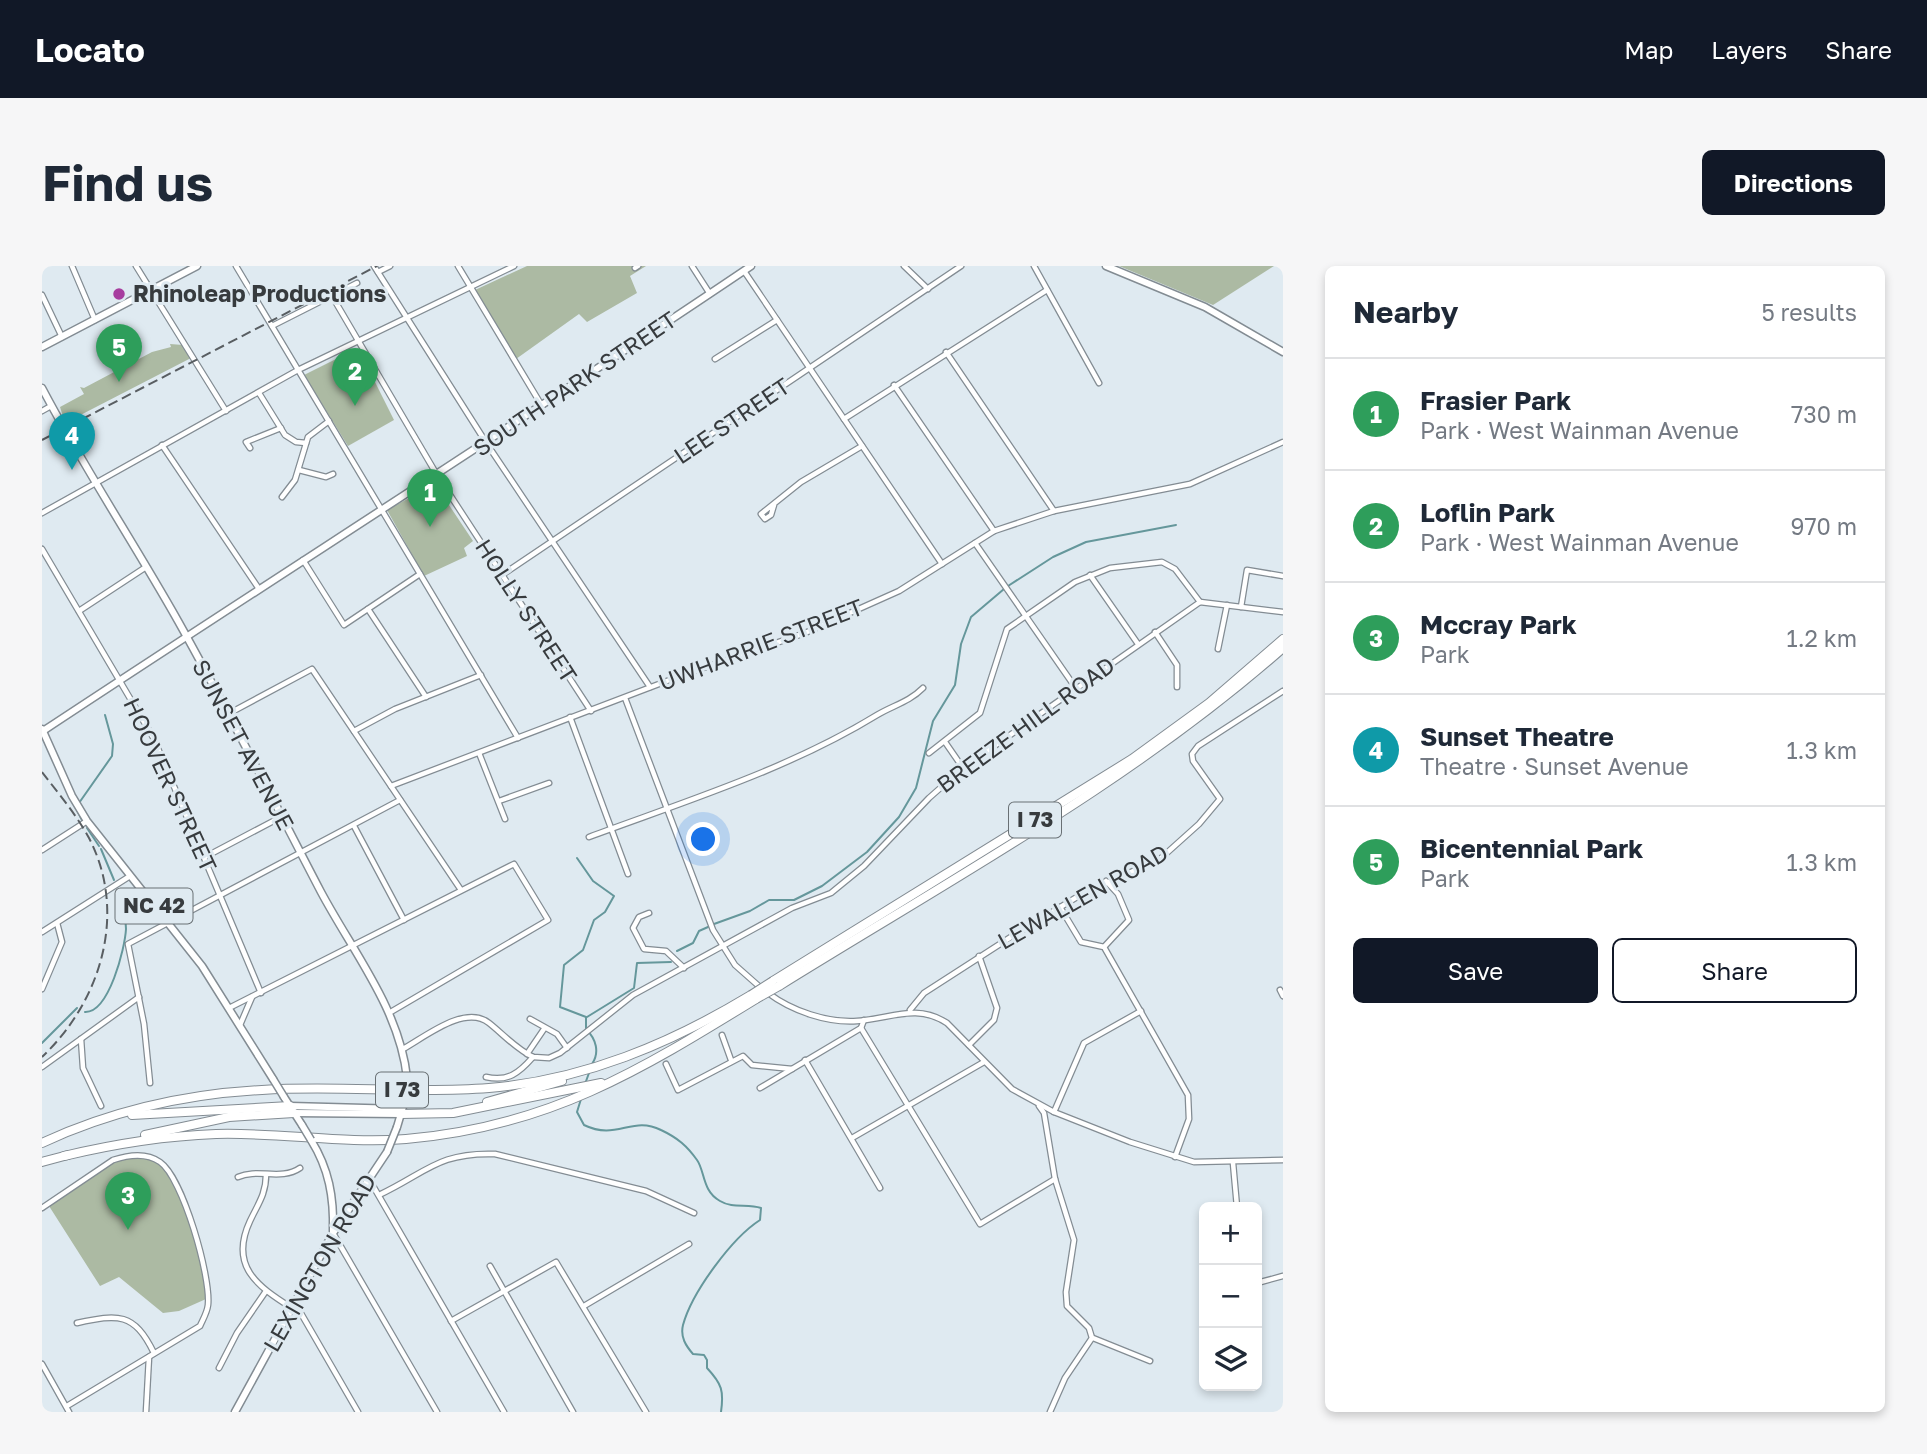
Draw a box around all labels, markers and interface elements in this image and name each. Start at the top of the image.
text: Locato [35,30,145,69]
text: Map [1624,35,1673,64]
text: Layers [1711,35,1787,64]
text: Share [1825,35,1892,64]
button: Directions [1702,150,1885,215]
text: Find us [42,153,213,212]
place label: Rhinoleap Productions [133,279,386,307]
marker: Rhinoleap Productions [111,286,127,302]
text: Nearby [1353,294,1458,330]
text: 5 results [1761,298,1857,326]
street label: SOUTH PARK STREET [468,305,681,462]
pin: 5 [96,324,142,382]
pin: 2 [332,348,378,406]
street label: LEE STREET [668,371,795,469]
text: Frasier Park [1420,385,1571,416]
text: 1 [1370,400,1382,428]
text: 730 m [1791,400,1857,428]
pin: 4 [49,412,95,470]
text: Park · West Wainman Avenue [1420,416,1739,444]
pin: 1 [407,469,453,527]
text: Loflin Park [1420,497,1555,528]
text: 2 [1369,512,1383,540]
text: 970 m [1791,512,1857,540]
text: Park · West Wainman Avenue [1420,528,1739,556]
street label: HOLLY STREET [470,533,584,687]
street label: UWHARRIE STREET [654,592,867,696]
text: Mccray Park [1420,609,1577,640]
text: 3 [1369,624,1383,652]
text: 1.2 km [1787,624,1857,652]
text: Park [1420,640,1470,668]
street label: BREEZE HILL ROAD [931,650,1120,798]
street label: SUNSET AVENUE [187,654,301,835]
street label: HOOVER STREET [118,693,223,876]
text: Sunset Theatre [1420,721,1614,752]
text: 4 [1369,736,1383,764]
text: 1.3 km [1786,736,1857,764]
text: Theatre · Sunset Avenue [1420,752,1689,780]
road number: I 73 [1009,802,1061,838]
your location [686,822,720,856]
text: Bicentennial Park [1420,833,1643,864]
street label: LEWALLEN ROAD [992,838,1173,955]
text: 5 [1369,848,1383,876]
text: 1.3 km [1786,848,1857,876]
text: Park [1420,864,1470,892]
road number: NC 42 [116,888,192,924]
button: Save [1353,938,1598,1003]
button: Share [1612,938,1857,1003]
road number: I 73 [376,1072,428,1108]
street label: LEXINGTON ROAD [257,1169,381,1356]
pin: 3 [105,1172,151,1230]
map controls [1199,1202,1262,1391]
button: + [1199,1202,1262,1265]
button: − [1199,1265,1262,1328]
button: layers [1199,1328,1262,1391]

